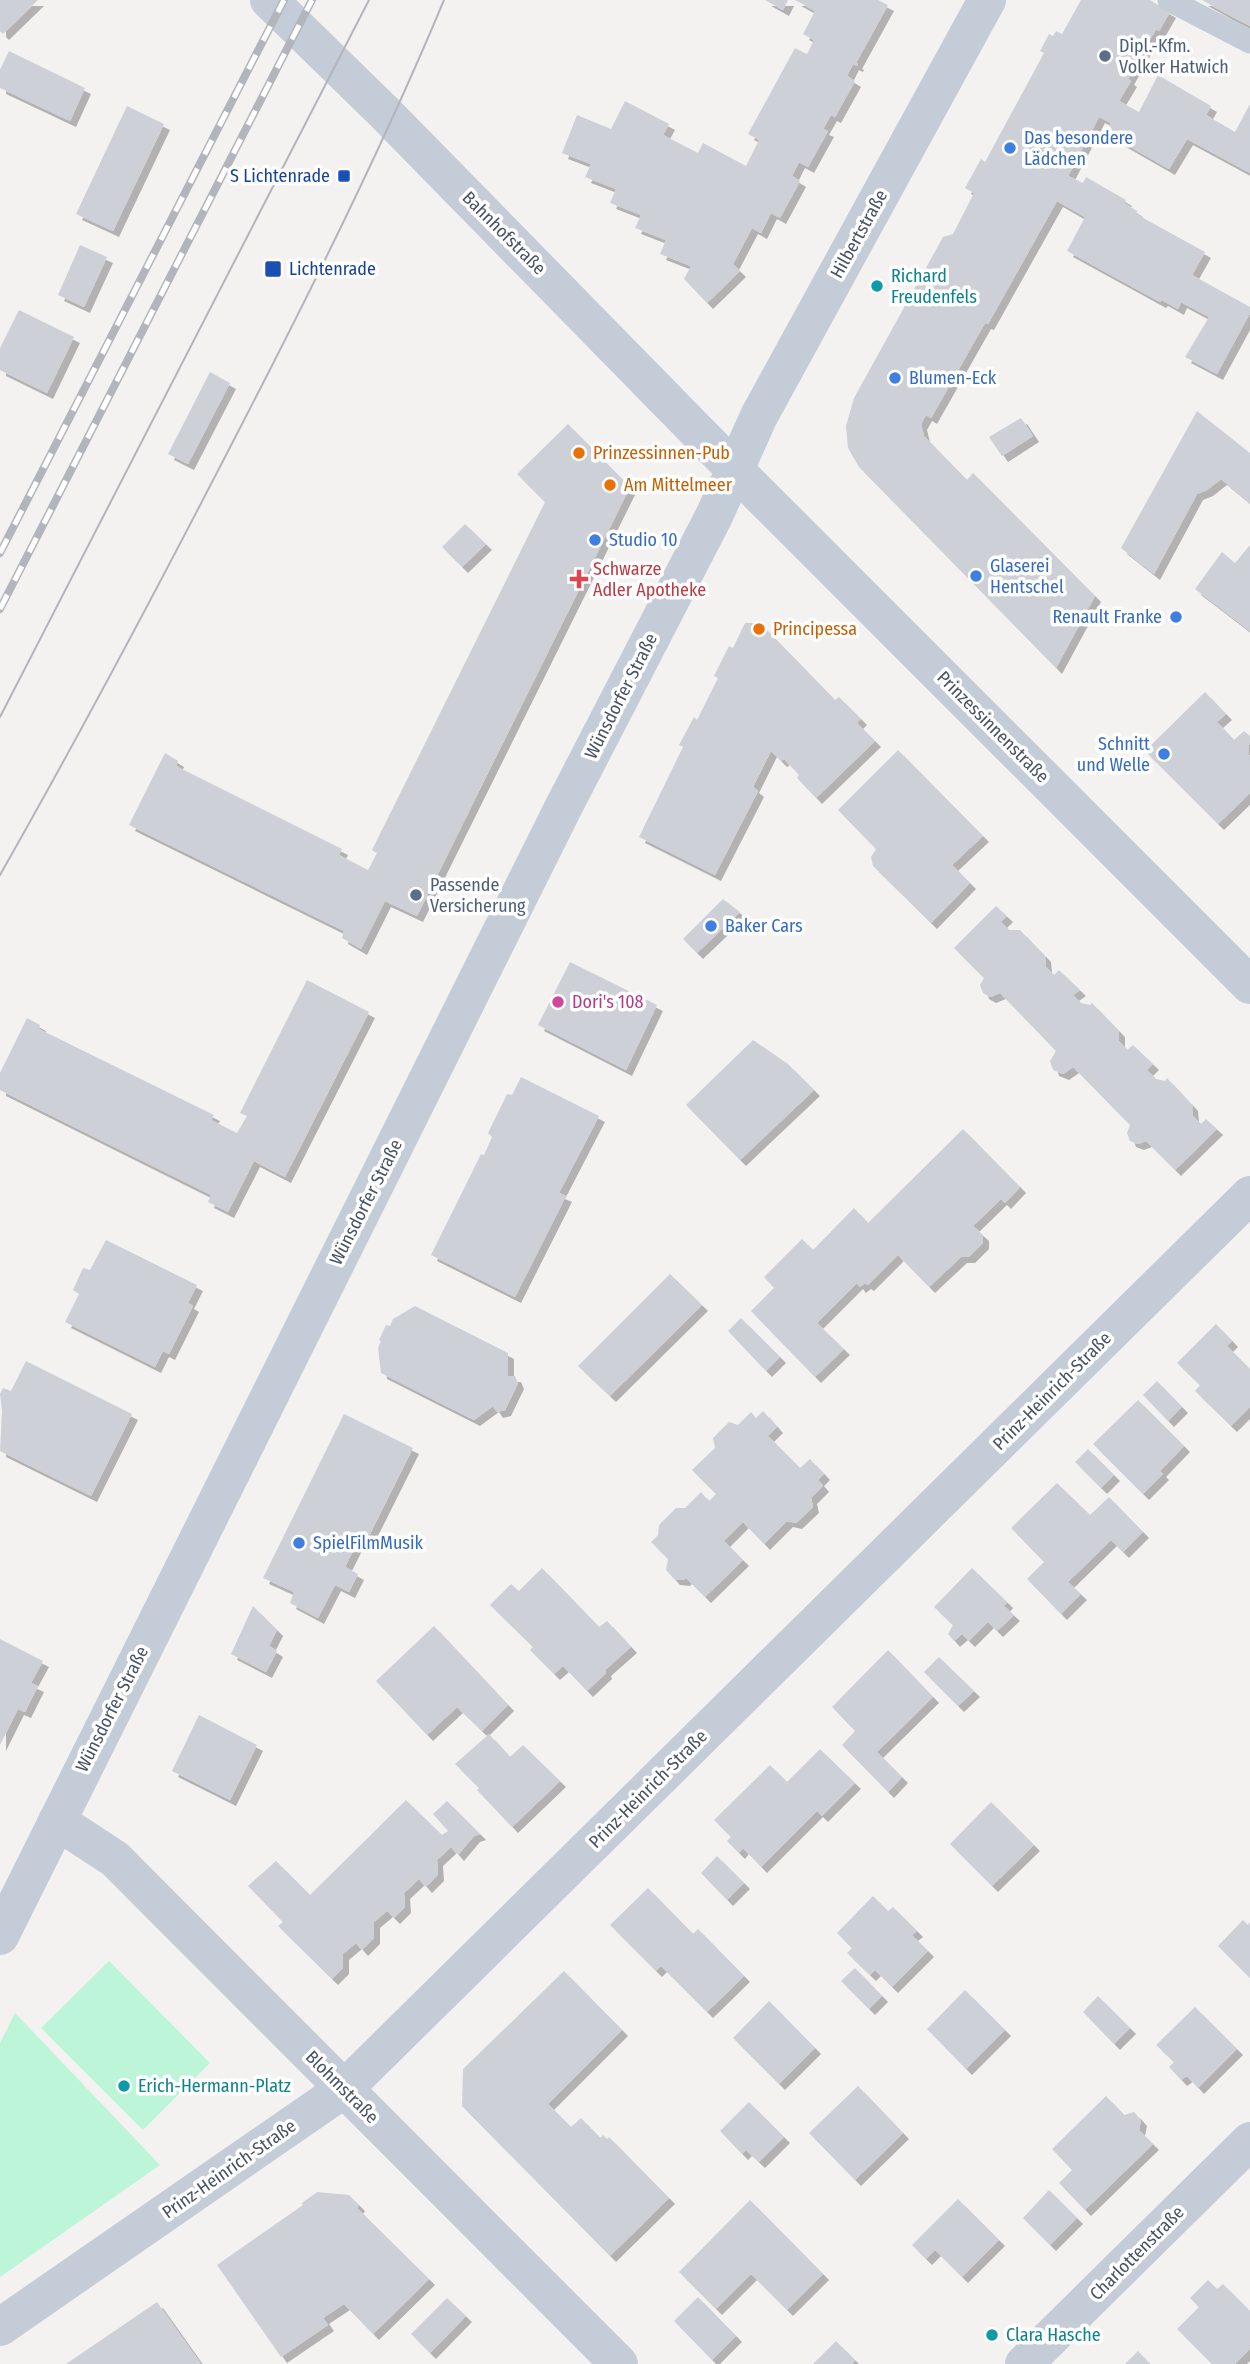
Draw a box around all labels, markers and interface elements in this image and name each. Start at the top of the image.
place label: Dipl.-Kfm. Volker Hatwich [1119,35,1229,78]
marker: Dipl.-Kfm. Volker Hatwich [1097,48,1113,64]
place label: Das besondere Lädchen [1024,127,1133,170]
marker: Das besondere Lädchen [1002,140,1018,156]
place label: S Lichtenrade [230,165,330,187]
marker: S Lichtenrade [336,168,352,184]
street label: Hilbertstraße [826,186,892,282]
street label: Bahnhofstraße [458,187,550,279]
place label: Lichtenrade [289,258,376,280]
marker: Lichtenrade [263,259,283,279]
place label: Richard Freudenfels [891,265,977,308]
marker: Richard Freudenfels [869,278,885,294]
place label: Blumen-Eck [909,367,997,389]
marker: Blumen-Eck [887,370,903,386]
place label: Prinzessinnen-Pub [593,442,730,464]
marker: Prinzessinnen-Pub [571,445,587,461]
place label: Am Mittelmeer [624,474,733,496]
marker: Am Mittelmeer [602,477,618,493]
place label: Studio 10 [609,529,678,551]
marker: Studio 10 [587,532,603,548]
place label: Glaserei Hentschel [990,555,1064,598]
place label: Schwarze Adler Apotheke [593,558,706,601]
marker: Glaserei Hentschel [968,568,984,584]
marker: Schwarze Adler Apotheke [571,571,587,587]
place label: Renault Franke [1053,606,1162,628]
marker: Renault Franke [1168,609,1184,625]
place label: Principessa [773,618,857,640]
marker: Principessa [751,621,767,637]
street label: Wünsdorfer Straße [580,629,662,762]
street label: Prinzessinnenstraße [933,667,1054,788]
place label: Schnitt und Welle [1077,733,1150,776]
marker: Schnitt und Welle [1156,746,1172,762]
place label: Passende Versicherung [430,874,526,917]
marker: Passende Versicherung [408,887,424,903]
place label: Baker Cars [725,915,803,937]
marker: Baker Cars [703,918,719,934]
place label: Dori's 108 [572,991,644,1013]
marker: Dori's 108 [550,994,566,1010]
street label: Wünsdorfer Straße [325,1135,407,1268]
street label: Prinz-Heinrich-Straße [988,1327,1116,1455]
place label: SpielFilmMusik [313,1532,424,1554]
marker: SpielFilmMusik [291,1535,307,1551]
street label: Wünsdorfer Straße [71,1642,153,1775]
street label: Prinz-Heinrich-Straße [584,1725,712,1853]
street label: Blohmstraße [301,2046,383,2128]
place label: Erich-Hermann-Platz [138,2075,291,2097]
marker: Erich-Hermann-Platz [116,2078,132,2094]
street label: Prinz-Heinrich-Straße [158,2115,300,2223]
street label: Charlottenstraße [1085,2201,1189,2305]
place label: Clara Hasche [1006,2324,1101,2346]
marker: Clara Hasche [984,2327,1000,2343]

